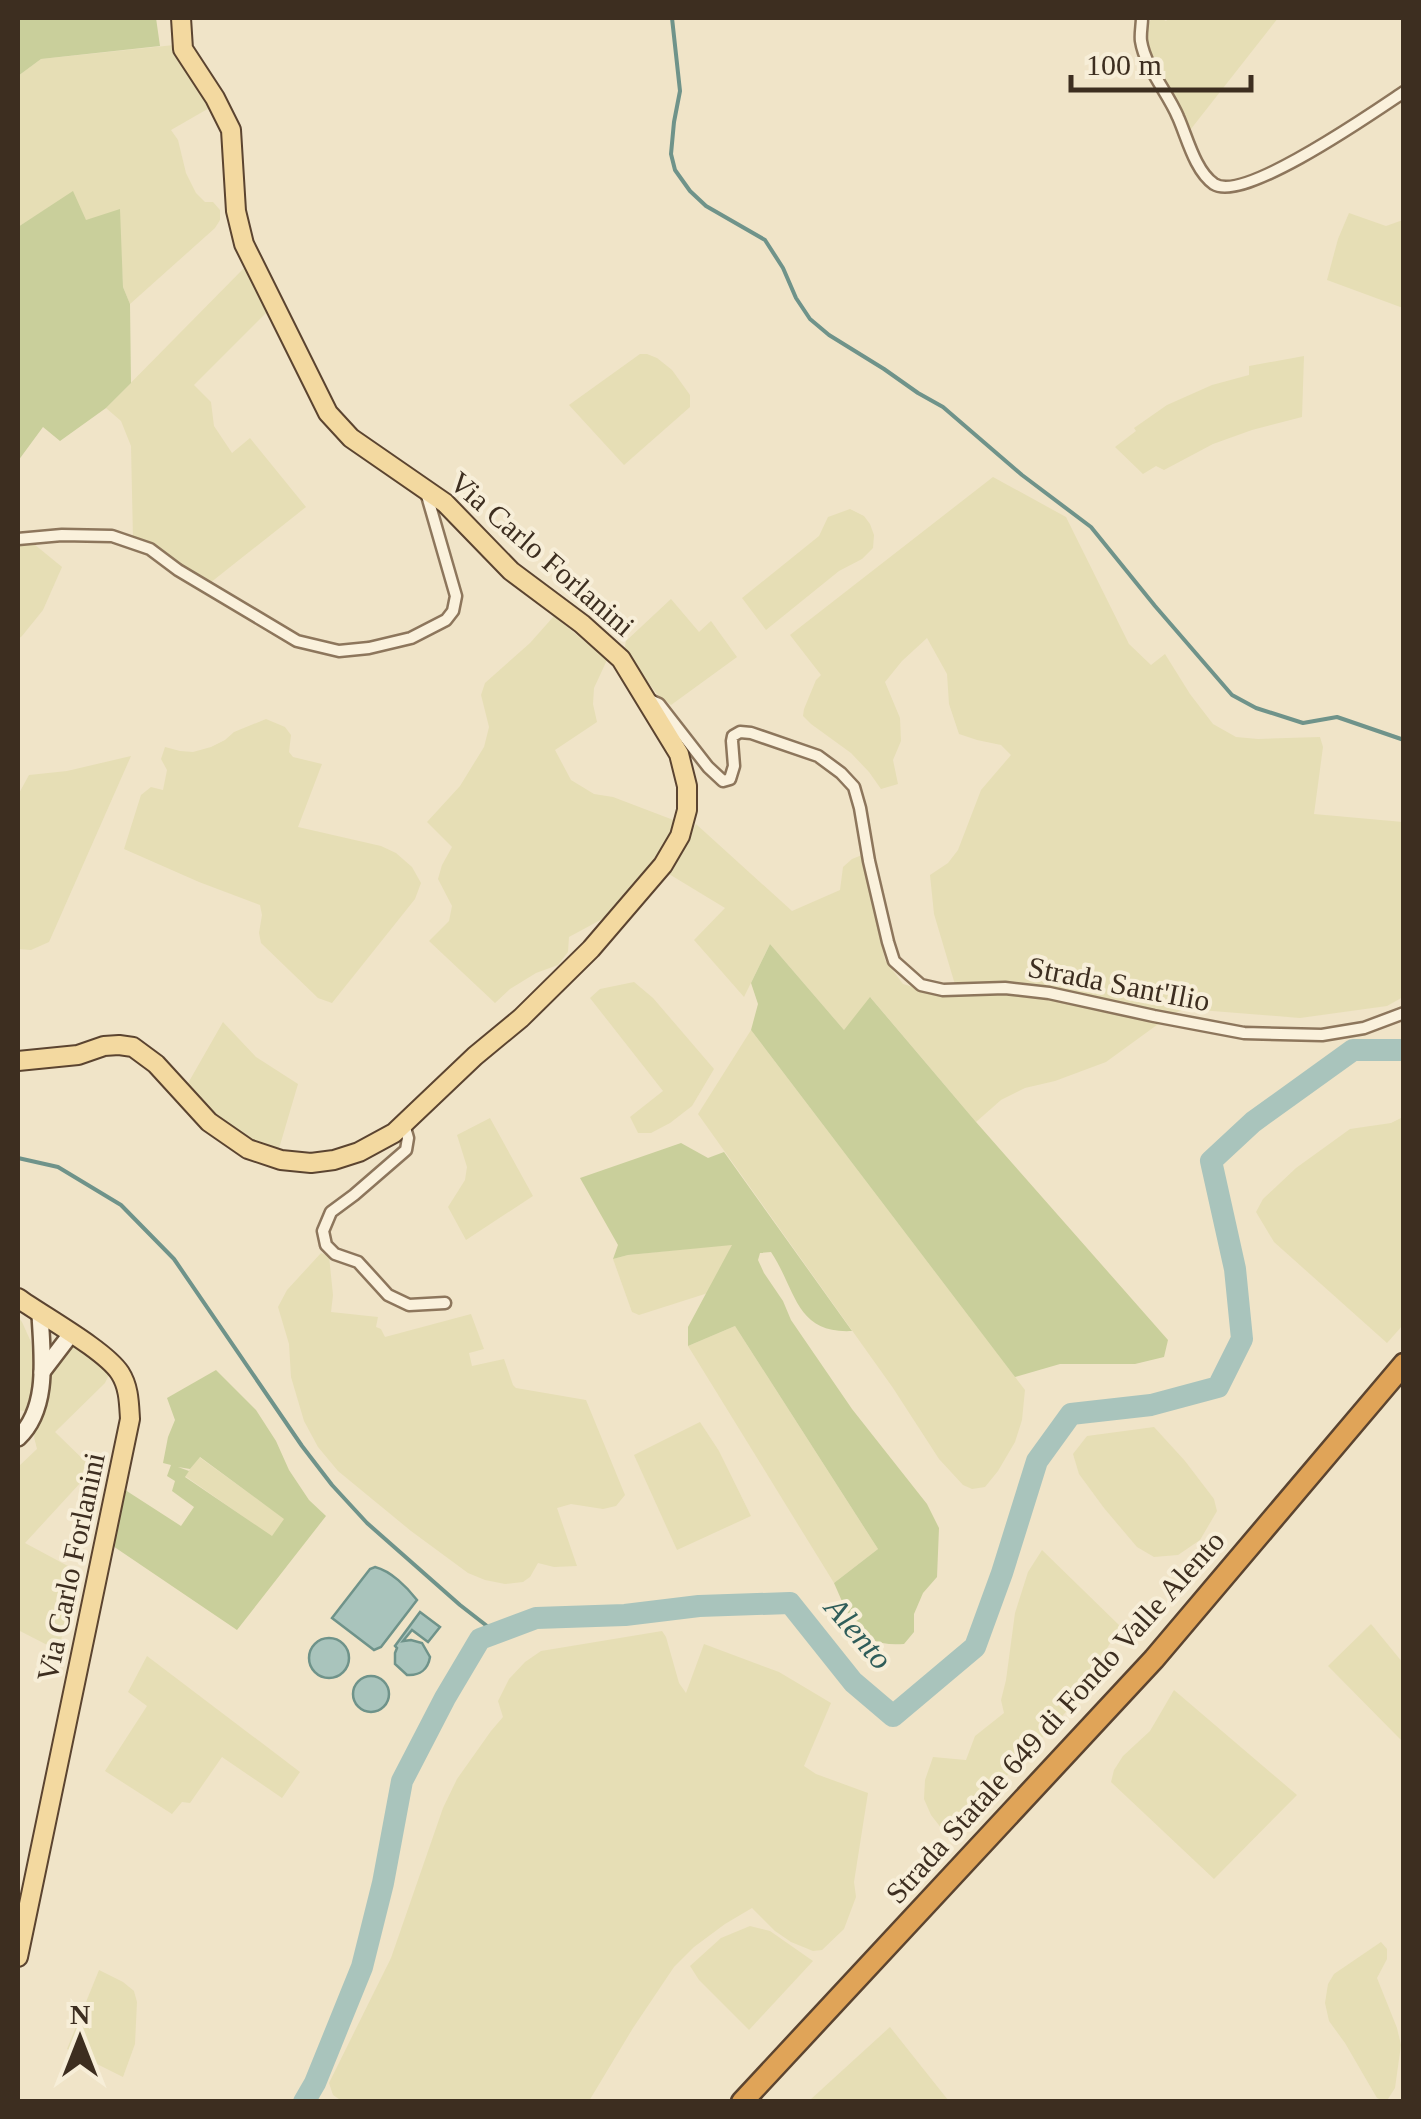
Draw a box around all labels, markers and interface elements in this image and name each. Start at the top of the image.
scale bar [1071,30,1251,92]
text: 100 m [1086,48,1162,81]
street label: Via Carlo Forlanini [444,465,641,643]
street label: Strada Sant'Ilio [1025,950,1213,1017]
street label: Via Carlo Forlanini [30,1449,111,1684]
street label: Strada Statale 649 di Fondo Valle Alento [879,1524,1231,1910]
water label: Alento [817,1588,900,1676]
north arrow [30,1989,130,2089]
text: N [70,1999,90,2030]

